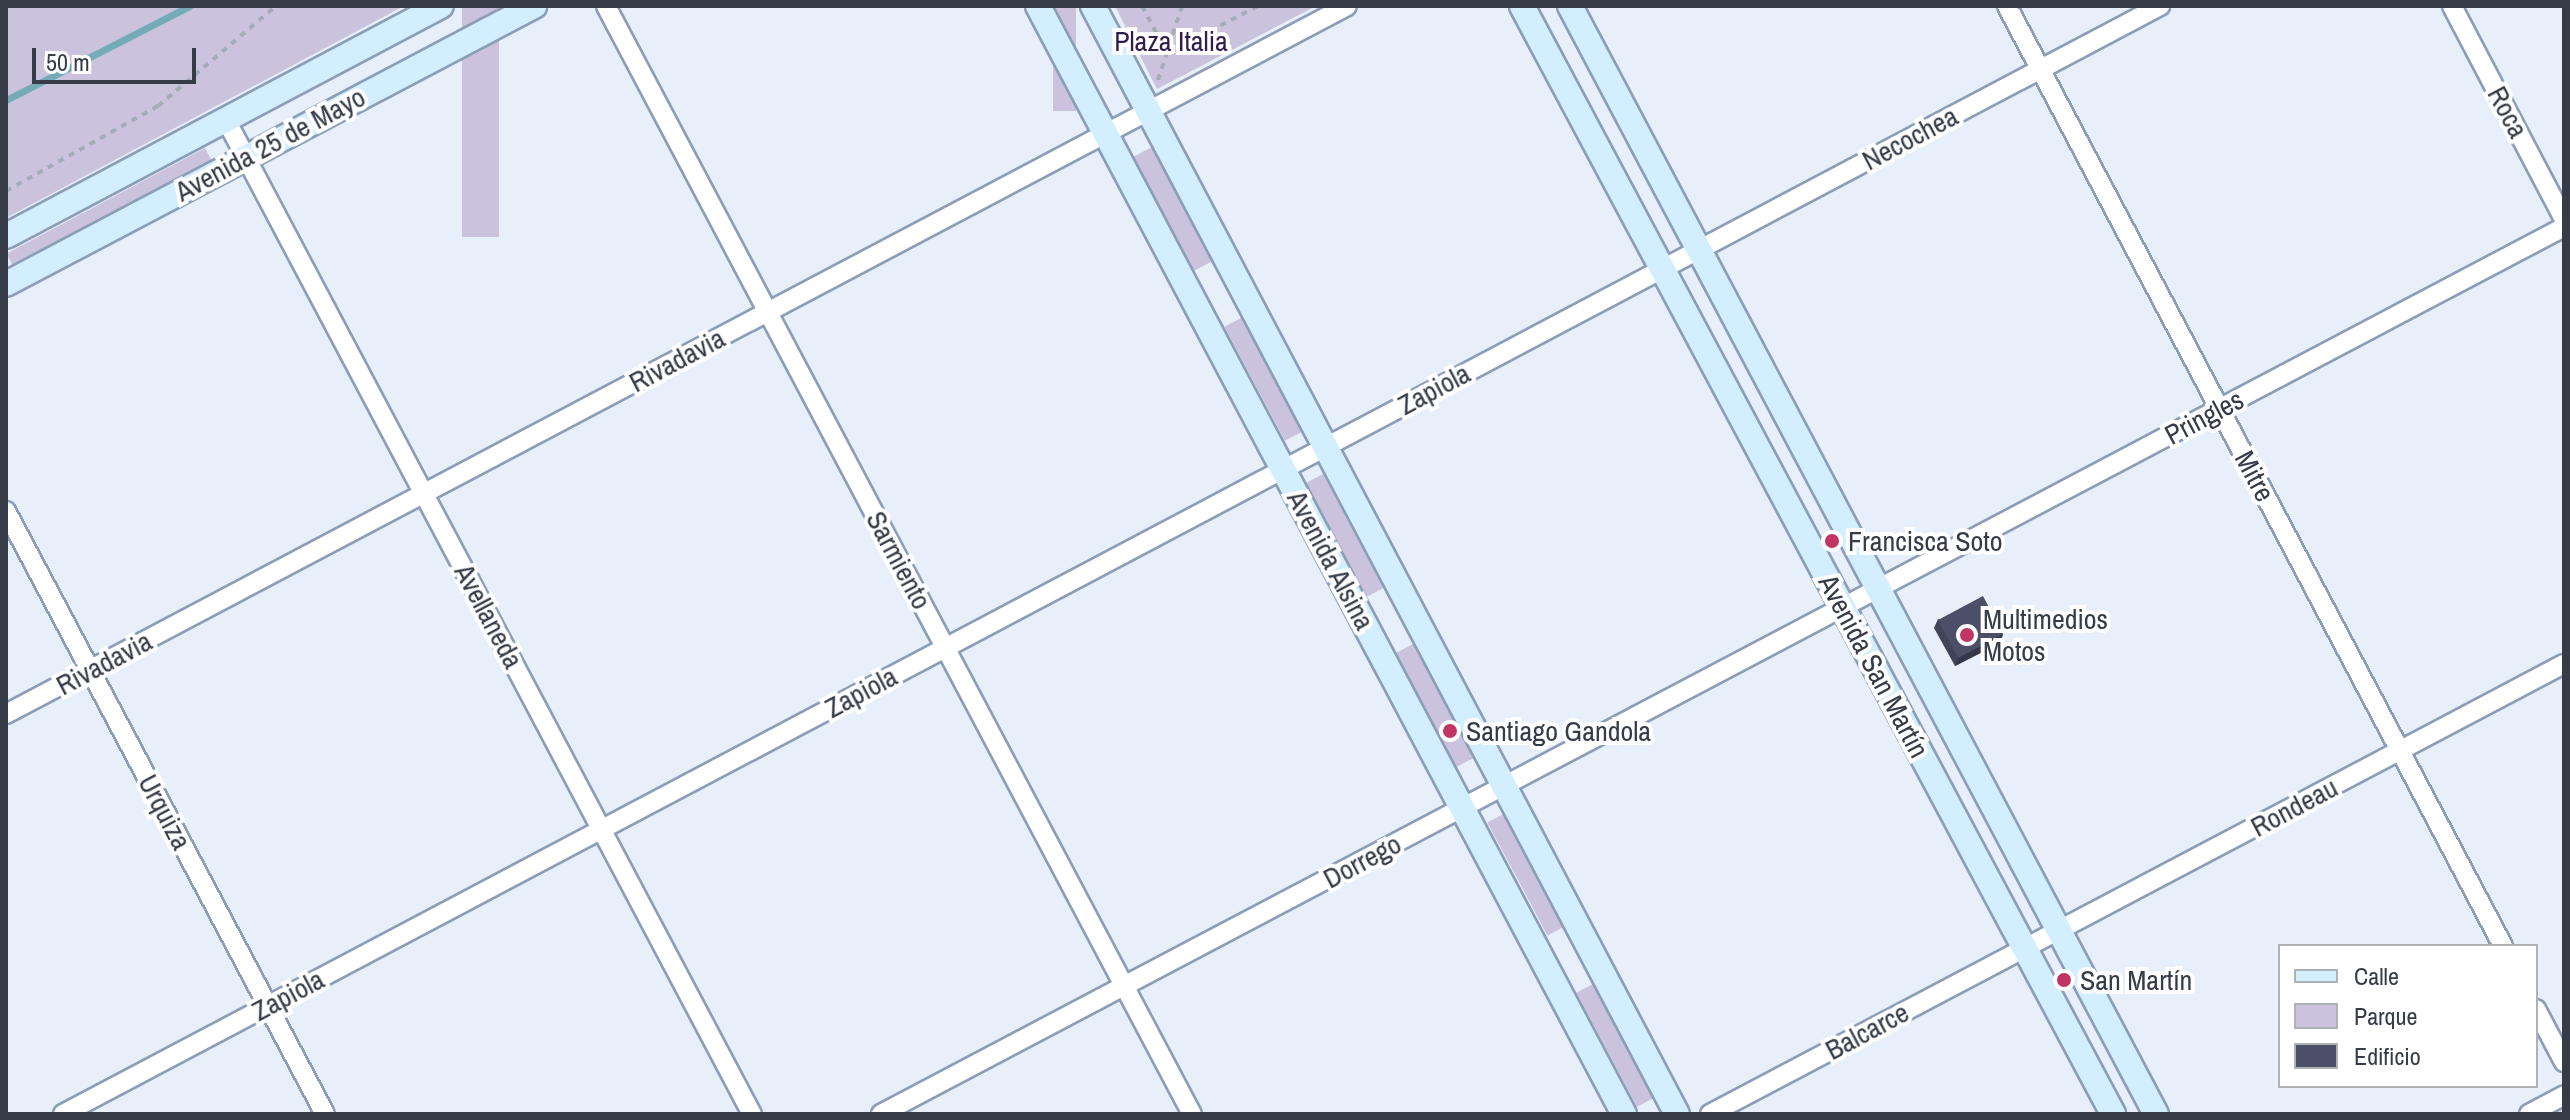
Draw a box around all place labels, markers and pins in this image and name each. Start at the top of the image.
place label: Francisca Soto [1848,524,2002,558]
marker: Francisca Soto [1823,532,1841,550]
place label: Multimedios Motos [1983,602,2108,668]
marker: Multimedios Motos [1958,626,1976,644]
place label: Santiago Gandola [1466,714,1651,748]
marker: Santiago Gandola [1441,722,1459,740]
place label: San Martín [2080,963,2192,997]
marker: San Martín [2055,971,2073,989]

